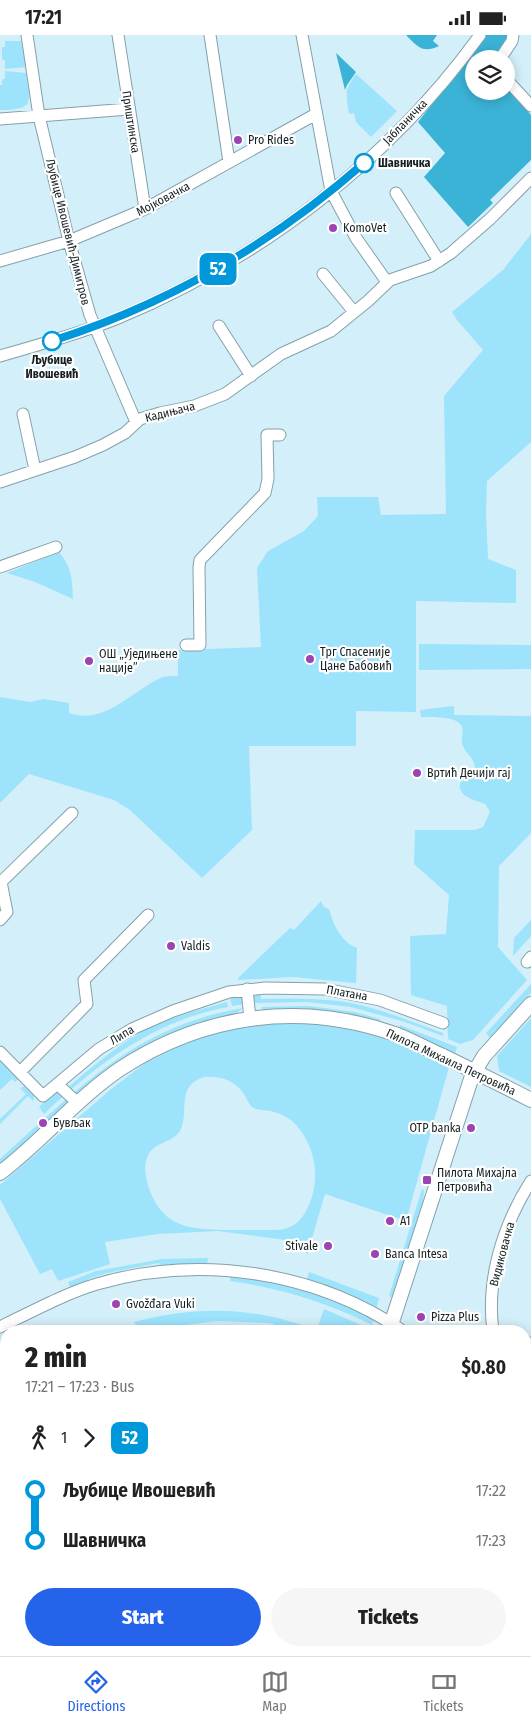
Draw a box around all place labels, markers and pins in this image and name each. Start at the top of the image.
place label: Pro Rides [248,133,294,147]
marker: Pro Rides [232,134,244,146]
marker: Шавничка [354,153,374,173]
place label: Шавничка [378,156,431,170]
place label: KomoVet [343,221,387,235]
marker: KomoVet [327,222,339,234]
marker: Љубице Ивошевић [42,331,62,351]
place label: Љубице Ивошевић [26,353,78,381]
place label: Трг Спасеније Цане Бабовић [320,645,392,673]
place label: ОШ „Уједињене нације” [99,647,178,675]
marker: Трг Спасеније Цане Бабовић [304,653,316,665]
marker: ОШ „Уједињене нације” [83,655,95,667]
place label: Вртић Дечији гај [427,766,510,780]
marker: Вртић Дечији гај [411,767,423,779]
place label: Valdis [181,939,210,953]
marker: Valdis [165,940,177,952]
place label: Бувљак [53,1116,91,1130]
marker: Бувљак [37,1117,49,1129]
place label: OTP banka [409,1121,461,1135]
marker: OTP banka [465,1122,477,1134]
place label: Пилота Михајла Петровића [437,1166,517,1194]
marker: Пилота Михајла Петровића [421,1174,433,1186]
place label: A1 [400,1214,410,1228]
marker: A1 [384,1215,396,1227]
place label: Stivale [285,1239,318,1253]
marker: Stivale [322,1240,334,1252]
place label: Banca Intesa [385,1247,448,1261]
marker: Banca Intesa [369,1248,381,1260]
place label: Gvožđara Vuki [126,1297,195,1311]
marker: Gvožđara Vuki [110,1298,122,1310]
place label: Pizza Plus [431,1310,479,1324]
marker: Pizza Plus [415,1311,427,1323]

